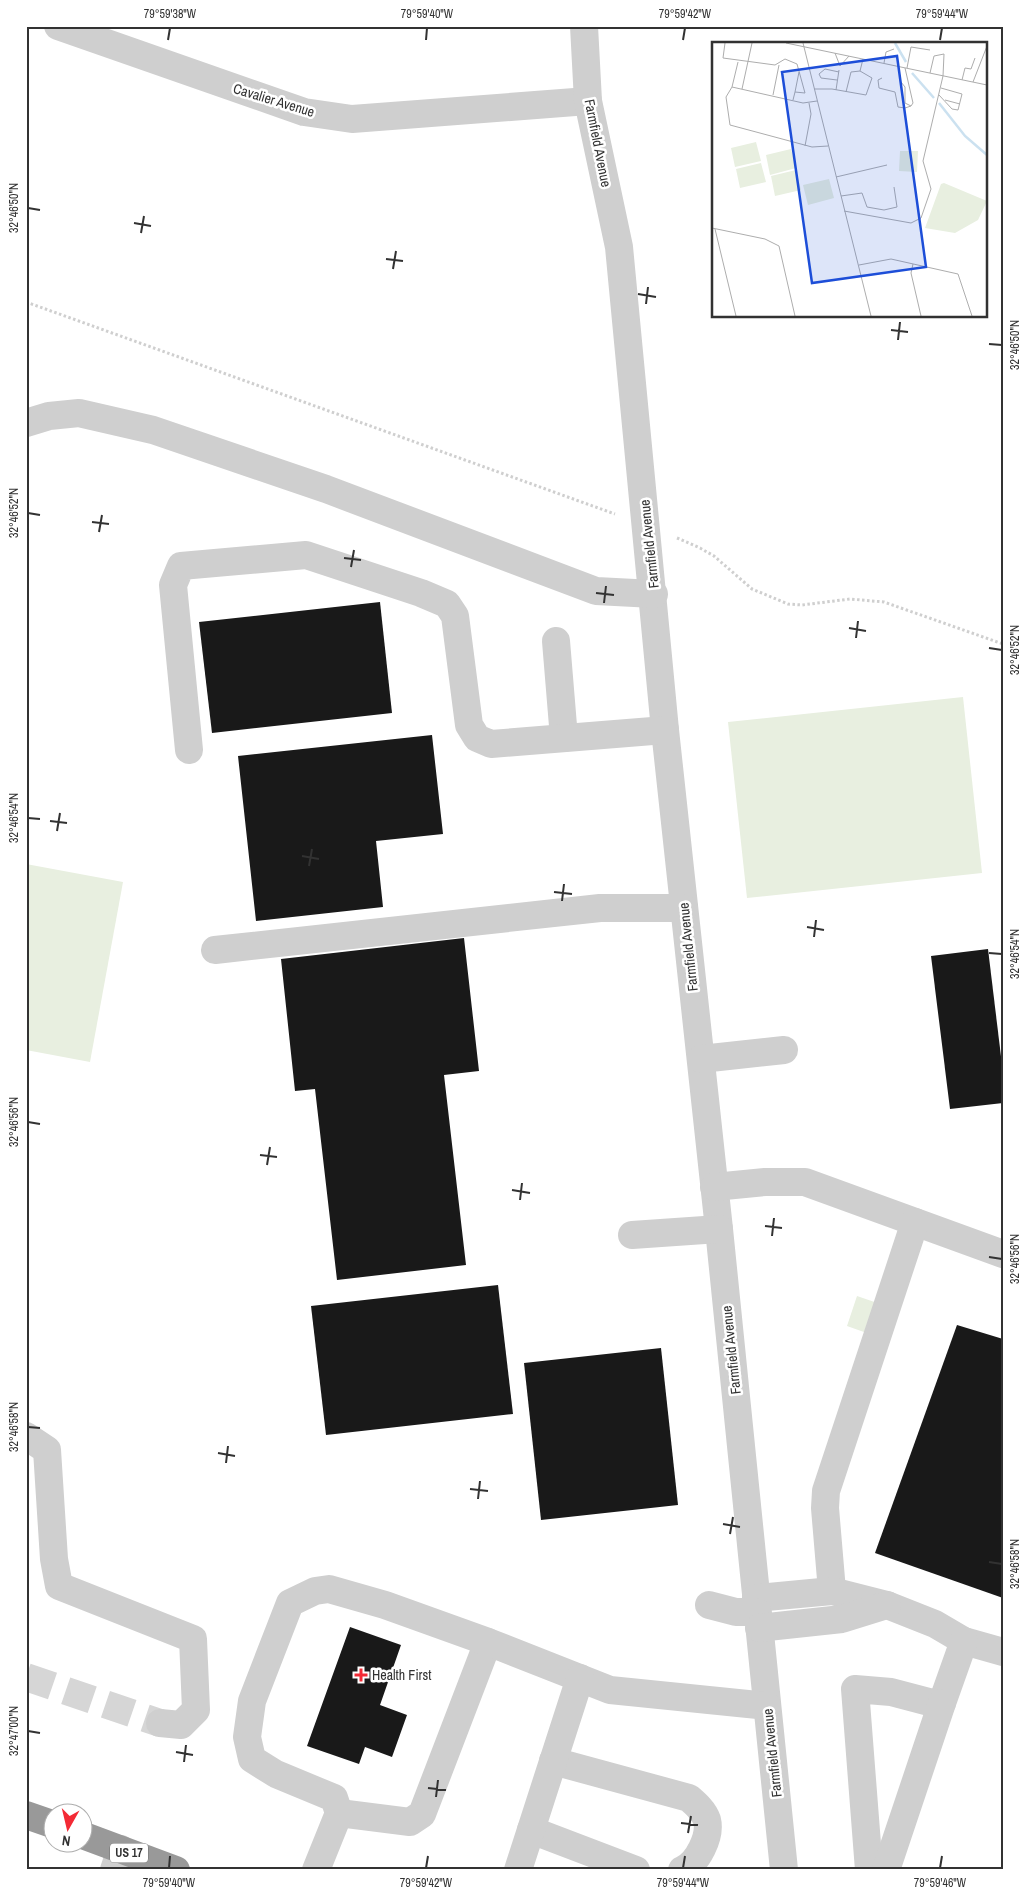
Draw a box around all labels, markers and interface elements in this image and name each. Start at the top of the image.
text: 79°59'38"W [144,6,197,22]
text: 79°59'40"W [401,6,454,22]
text: 79°59'42"W [659,6,712,22]
text: 79°59'44"W [916,6,969,22]
inset map [712,42,986,318]
street label: Cavalier Avenue [231,79,317,121]
street label: Farmfield Avenue [581,97,615,189]
text: 32°46'50"N [6,183,22,233]
text: 32°46'50"N [1007,320,1023,370]
text: 32°46'52"N [6,488,22,538]
street label: Farmfield Avenue [635,499,663,589]
text: 32°46'52"N [1007,625,1023,675]
text: 32°46'54"N [6,793,22,843]
street label: Farmfield Avenue [674,902,702,992]
text: 32°46'54"N [1007,929,1023,979]
text: 32°46'56"N [6,1097,22,1147]
text: 32°46'56"N [1007,1234,1023,1284]
street label: Farmfield Avenue [717,1305,745,1395]
text: 32°46'58"N [6,1402,22,1452]
text: 32°46'58"N [1007,1539,1023,1589]
place label: Health First [372,1666,431,1684]
marker: Health First [354,1668,368,1682]
text: 32°47'00"N [6,1706,22,1756]
street label: Farmfield Avenue [758,1708,786,1798]
north arrow [42,1804,92,1854]
text: N [61,1831,72,1850]
road number: US 17 [110,1844,148,1862]
text: 79°59'40"W [143,1875,196,1891]
text: 79°59'42"W [400,1875,453,1891]
text: 79°59'44"W [657,1875,710,1891]
text: 79°59'46"W [914,1875,967,1891]

